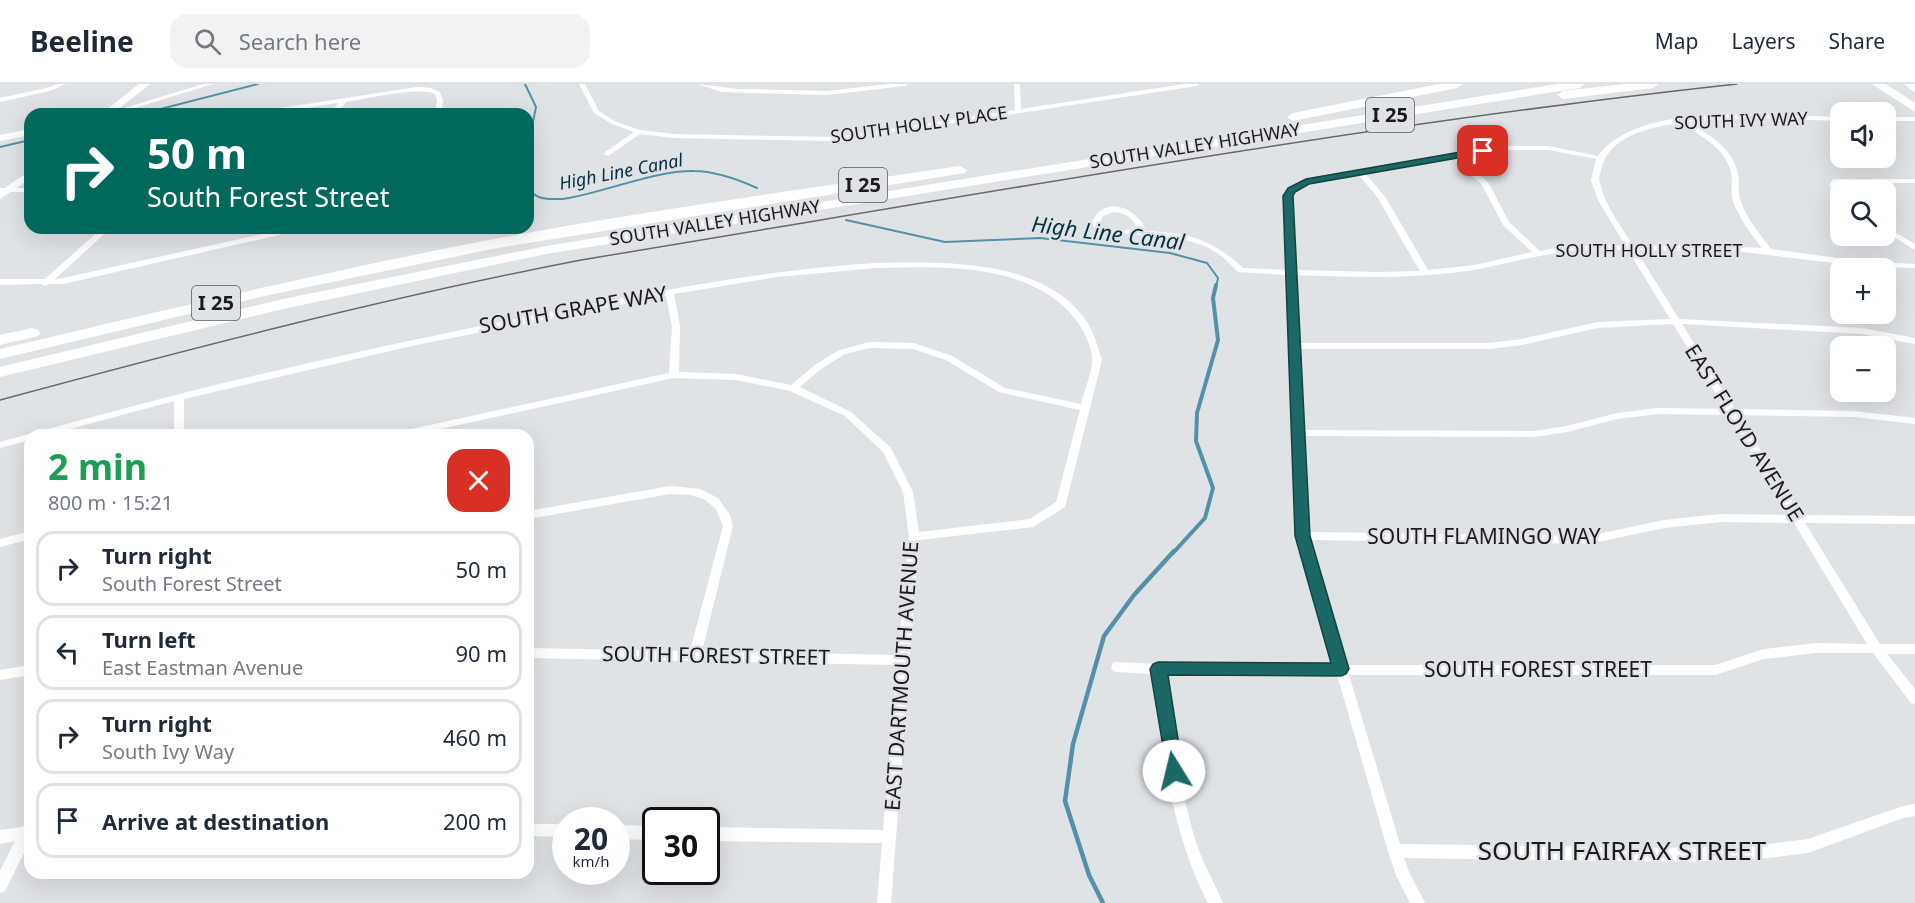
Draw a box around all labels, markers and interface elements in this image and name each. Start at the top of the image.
search box [170,14,590,68]
text: Beeline [30,22,134,60]
icon: search [191,25,224,58]
text: Search here [239,26,361,56]
text: Map [1655,27,1699,55]
text: Layers [1732,27,1796,55]
text: Share [1829,27,1885,55]
road number: I 25 [1366,98,1414,132]
street label: SOUTH HOLLY PLACE [829,100,1009,148]
map controls [1830,102,1896,402]
button: sound [1830,102,1896,168]
street label: SOUTH IVY WAY [1674,106,1809,134]
street label: SOUTH VALLEY HIGHWAY [1088,116,1303,174]
text: 50 m [147,124,247,181]
pin [1457,125,1508,176]
icon: right [48,132,126,210]
icon: arrive [1466,134,1499,167]
water label: High Line Canal [557,147,685,195]
road number: I 25 [839,168,887,202]
text: South Forest Street [147,178,390,215]
button: search [1830,180,1896,246]
street label: SOUTH VALLEY HIGHWAY [608,193,823,251]
water label: High Line Canal [1030,208,1188,256]
street label: SOUTH HOLLY STREET [1556,238,1742,262]
button: + [1830,258,1896,324]
street label: SOUTH GRAPE WAY [477,279,669,339]
road number: I 25 [192,286,240,320]
button: − [1830,336,1896,402]
street label: EAST FLOYD AVENUE [1679,339,1811,526]
text: 2 min [48,442,147,491]
button: close [447,449,510,512]
text: 800 m · 15:21 [48,489,173,516]
street label: SOUTH FLAMINGO WAY [1367,522,1601,550]
text: Turn right [102,540,212,570]
street label: EAST DARTMOUTH AVENUE [878,540,924,812]
icon: right [51,552,84,585]
text: 50 m [456,554,507,584]
text: South Forest Street [102,570,282,597]
text: Turn left [102,624,196,654]
icon: left [51,636,84,669]
text: 90 m [456,638,507,668]
street label: SOUTH FOREST STREET [602,639,831,671]
text: East Eastman Avenue [102,654,303,681]
street label: SOUTH FOREST STREET [1424,655,1652,683]
text: Turn right [102,708,212,738]
icon: right [51,720,84,753]
text: 460 m [443,722,507,752]
text: South Ivy Way [102,738,234,765]
position arrow [1142,739,1206,803]
icon: arrive [51,804,84,837]
text: Arrive at destination [102,806,329,836]
text: 200 m [443,806,507,836]
speed limit sign: 30 [642,807,720,885]
text: 20 [574,818,608,859]
street label: SOUTH FAIRFAX STREET [1478,832,1767,868]
text: km/h [573,851,609,871]

